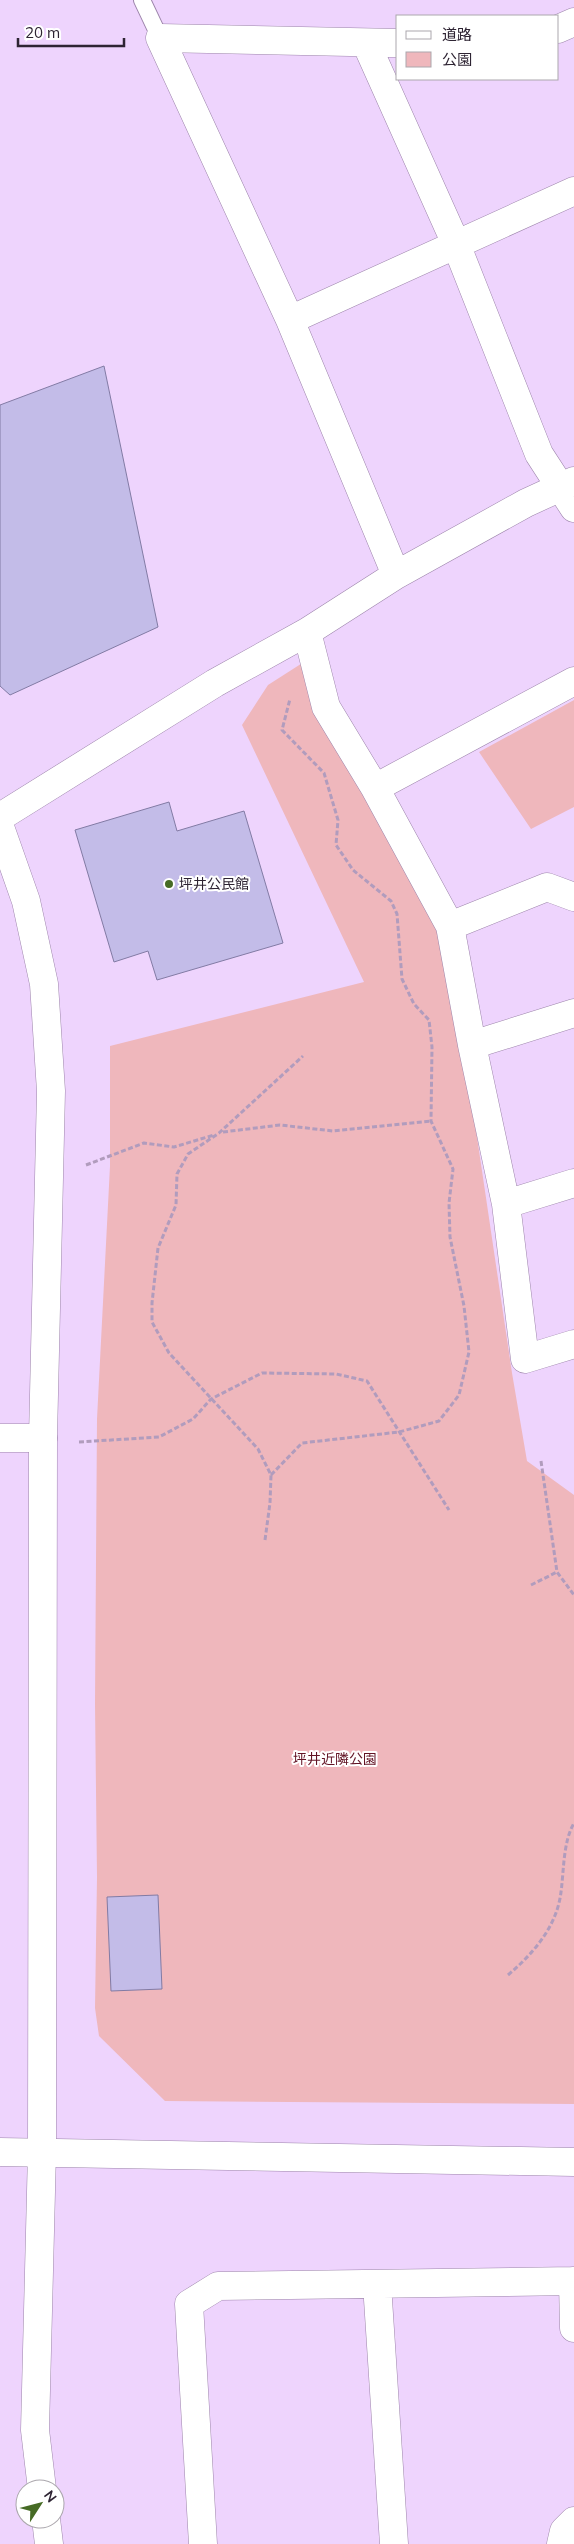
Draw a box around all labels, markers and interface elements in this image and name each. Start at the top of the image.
scale bar [18,15,124,47]
legend [396,15,559,80]
text: 20 m [25,23,60,42]
text: 道路 [442,25,472,44]
text: 公園 [442,50,472,69]
place label: 坪井公民館 [179,875,249,893]
marker: 坪井公民館 [163,878,175,890]
park label: 坪井近隣公園 [293,1750,377,1768]
north arrow [15,2479,65,2529]
text: N [40,2487,61,2506]

